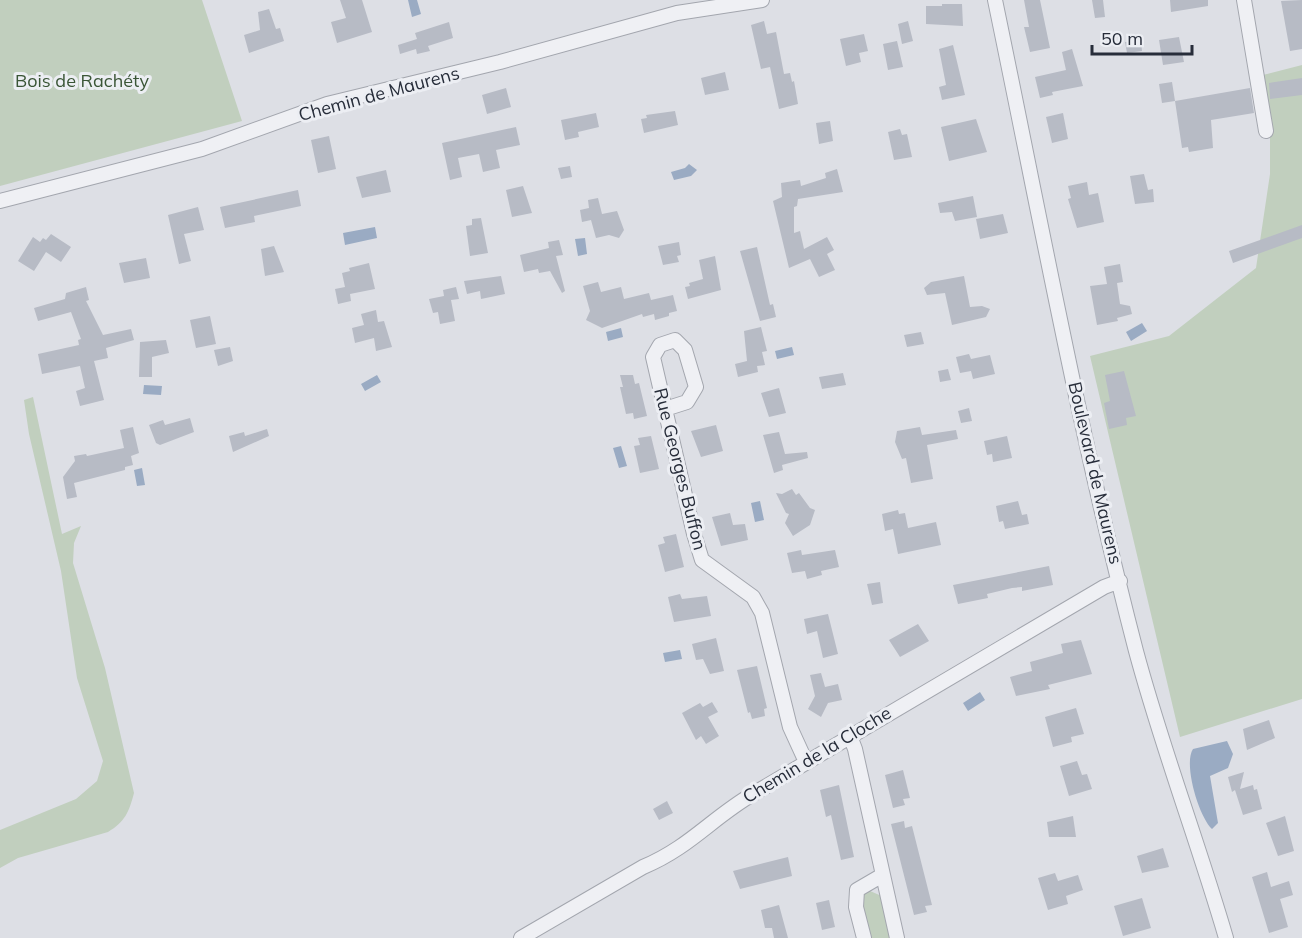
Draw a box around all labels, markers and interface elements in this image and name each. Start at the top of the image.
scale bar [1092,18,1192,56]
text: 50 m [1101,27,1143,50]
street label: Chemin de Maurens [296,61,462,126]
park label: Bois de Rachéty [15,69,150,92]
street label: Boulevard de Maurens [1063,379,1128,566]
street label: Rue Georges Buffon [649,385,712,552]
street label: Chemin de la Cloche [738,701,895,808]

